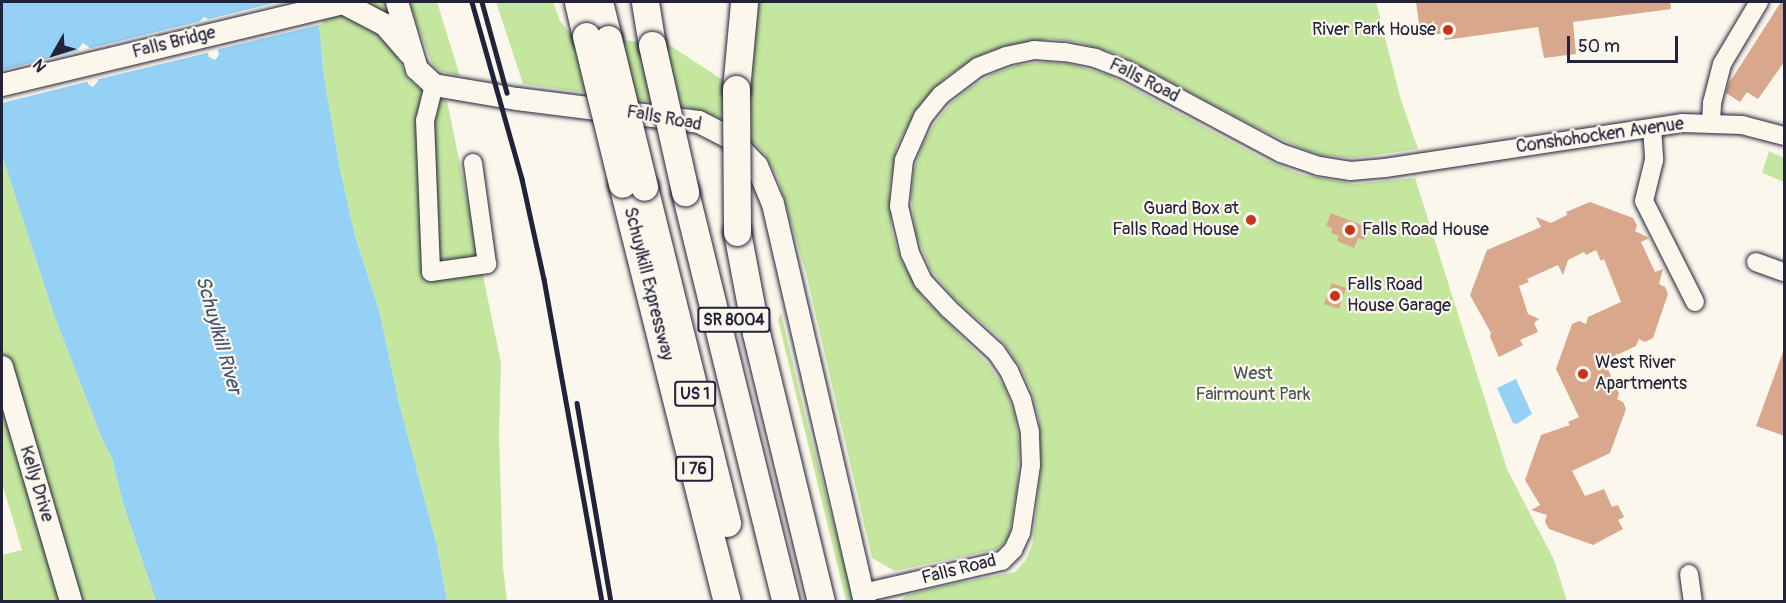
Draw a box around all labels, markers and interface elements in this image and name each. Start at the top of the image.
place label: River Park House [1312,19,1436,41]
street label: Falls Bridge [130,22,218,64]
marker: River Park House [1441,23,1455,37]
north arrow [24,24,84,84]
scale bar [1570,24,1681,62]
text: 50 m [1578,35,1620,58]
street label: Falls Road [1105,54,1183,108]
text: N [29,55,51,76]
street label: Falls Road [625,102,703,136]
street label: Conshohocken Avenue [1515,114,1685,158]
place label: Guard Box at Falls Road House [1112,199,1239,242]
street label: Schuylkill Expressway [618,205,678,363]
marker: Guard Box at Falls Road House [1244,213,1258,227]
place label: Falls Road House [1362,219,1489,241]
marker: Falls Road House [1343,223,1357,237]
water label: Schuylkill River [191,273,247,397]
place label: Falls Road House Garage [1347,275,1451,318]
marker: Falls Road House Garage [1328,289,1342,303]
road number: SR 8004 [696,307,771,333]
place label: West River Apartments [1595,353,1687,395]
park label: West Fairmount Park [1195,364,1311,406]
marker: West River Apartments [1576,367,1590,381]
road number: US 1 [674,381,716,407]
street label: Kelly Drive [14,443,58,525]
road number: I 76 [674,456,714,482]
street label: Falls Road [920,550,998,590]

